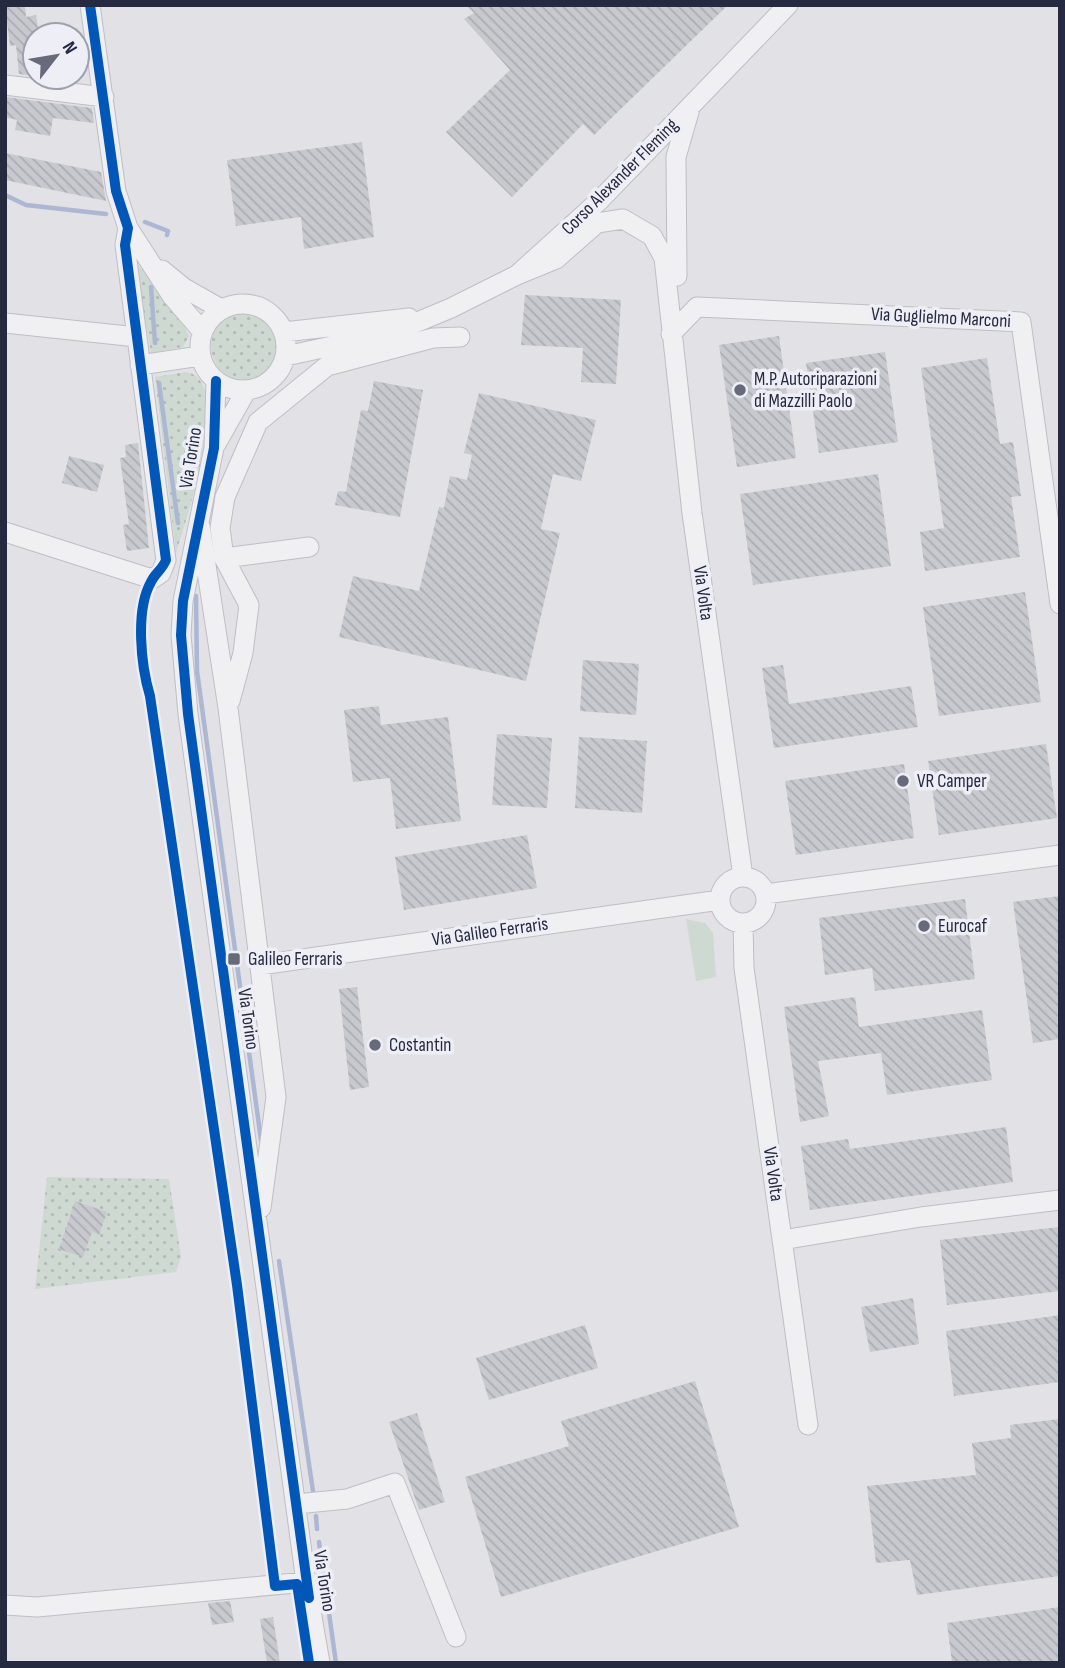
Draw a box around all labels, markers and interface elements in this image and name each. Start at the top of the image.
north arrow [21,21,91,91]
text: N [57,38,82,58]
street label: Corso Alexander Fleming [557,114,683,240]
street label: Via Guglielmo Marconi [870,303,1012,333]
place label: M.P. Autoriparazioni di Mazzilli Paolo [754,368,877,413]
marker: M.P. Autoriparazioni di Mazzilli Paolo [732,382,748,398]
street label: Via Torino [175,426,207,490]
street label: Via Volta [688,564,718,622]
place label: VR Camper [917,770,987,793]
marker: VR Camper [895,773,911,789]
street label: Via Galileo Ferraris [430,912,550,952]
place label: Eurocaf [938,915,987,938]
marker: Eurocaf [916,918,932,934]
place label: Galileo Ferraris [248,948,343,971]
marker: Galileo Ferraris [226,951,242,967]
street label: Via Torino [232,987,264,1051]
place label: Costantin [389,1034,452,1057]
marker: Costantin [367,1037,383,1053]
street label: Via Volta [758,1145,788,1203]
street label: Via Torino [308,1549,340,1613]

